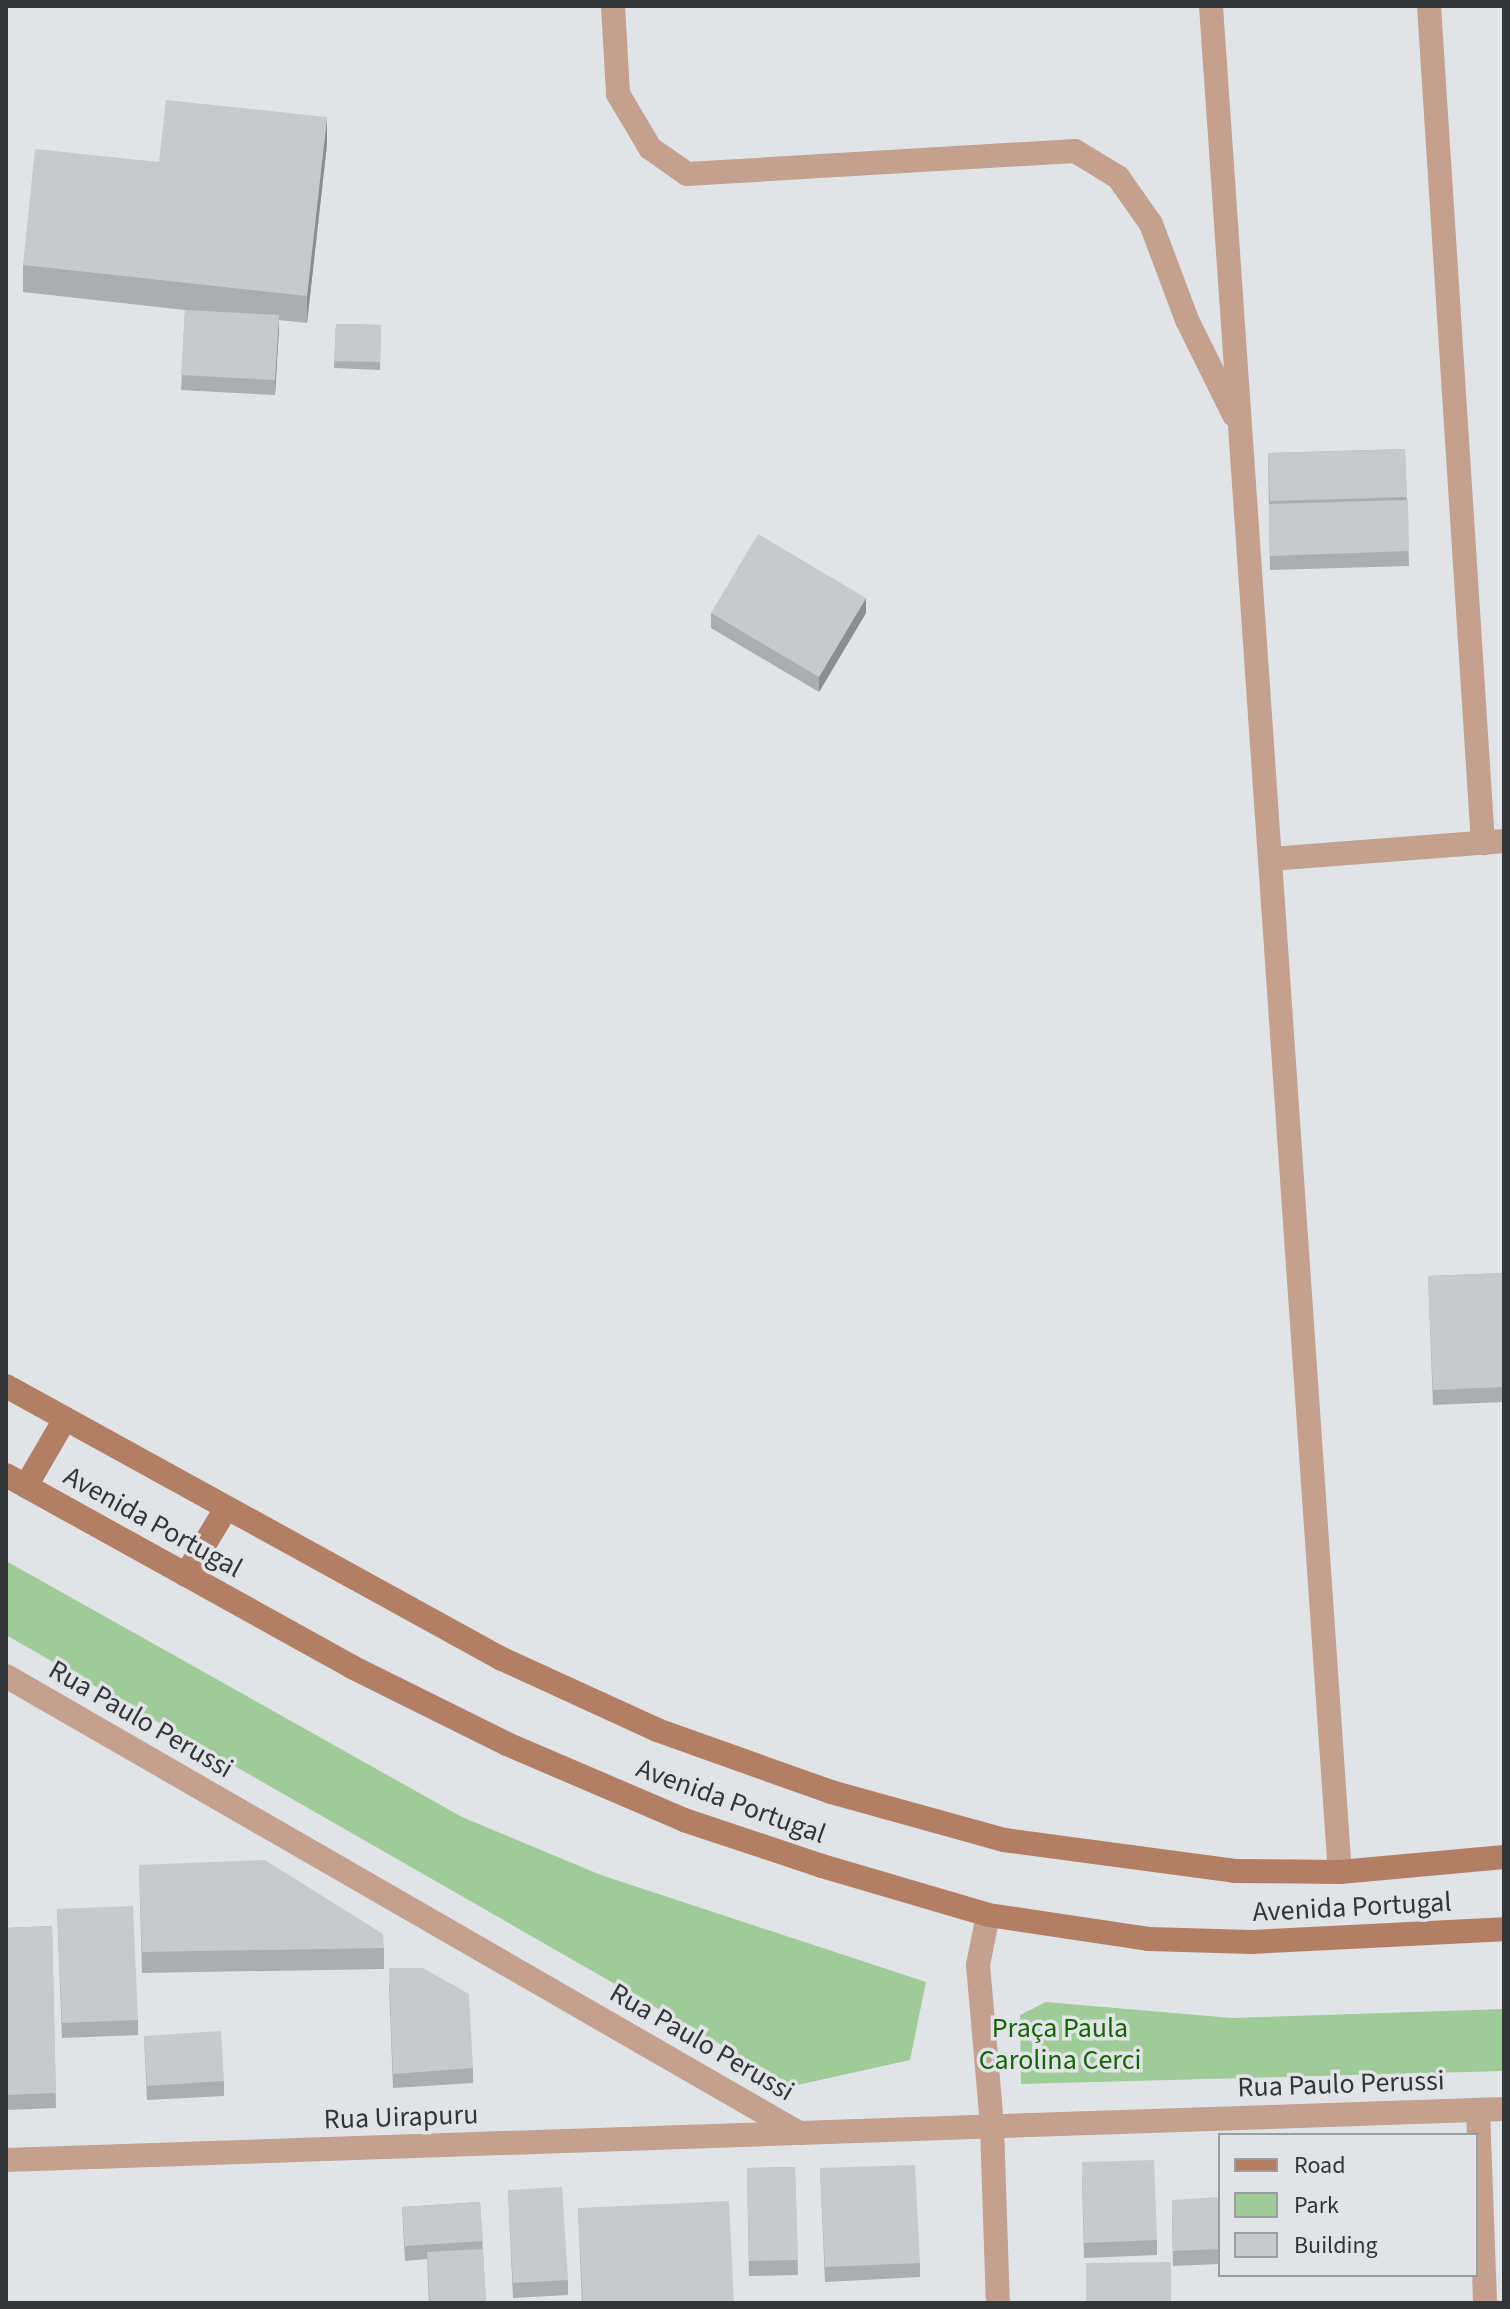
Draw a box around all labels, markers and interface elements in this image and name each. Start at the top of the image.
street label: Avenida Portugal [58,1459,248,1585]
street label: Rua Paulo Perussi [43,1653,239,1785]
street label: Avenida Portugal [632,1751,830,1851]
street label: Avenida Portugal [1252,1885,1452,1929]
street label: Rua Paulo Perussi [604,1976,800,2108]
park label: Praça Paula Carolina Cerci [979,2011,1141,2077]
street label: Rua Paulo Perussi [1237,2064,1445,2104]
street label: Rua Uirapuru [323,2098,479,2136]
legend [1218,2133,1478,2277]
text: Road [1294,2148,1346,2183]
text: Park [1294,2188,1339,2223]
text: Building [1294,2228,1378,2263]

